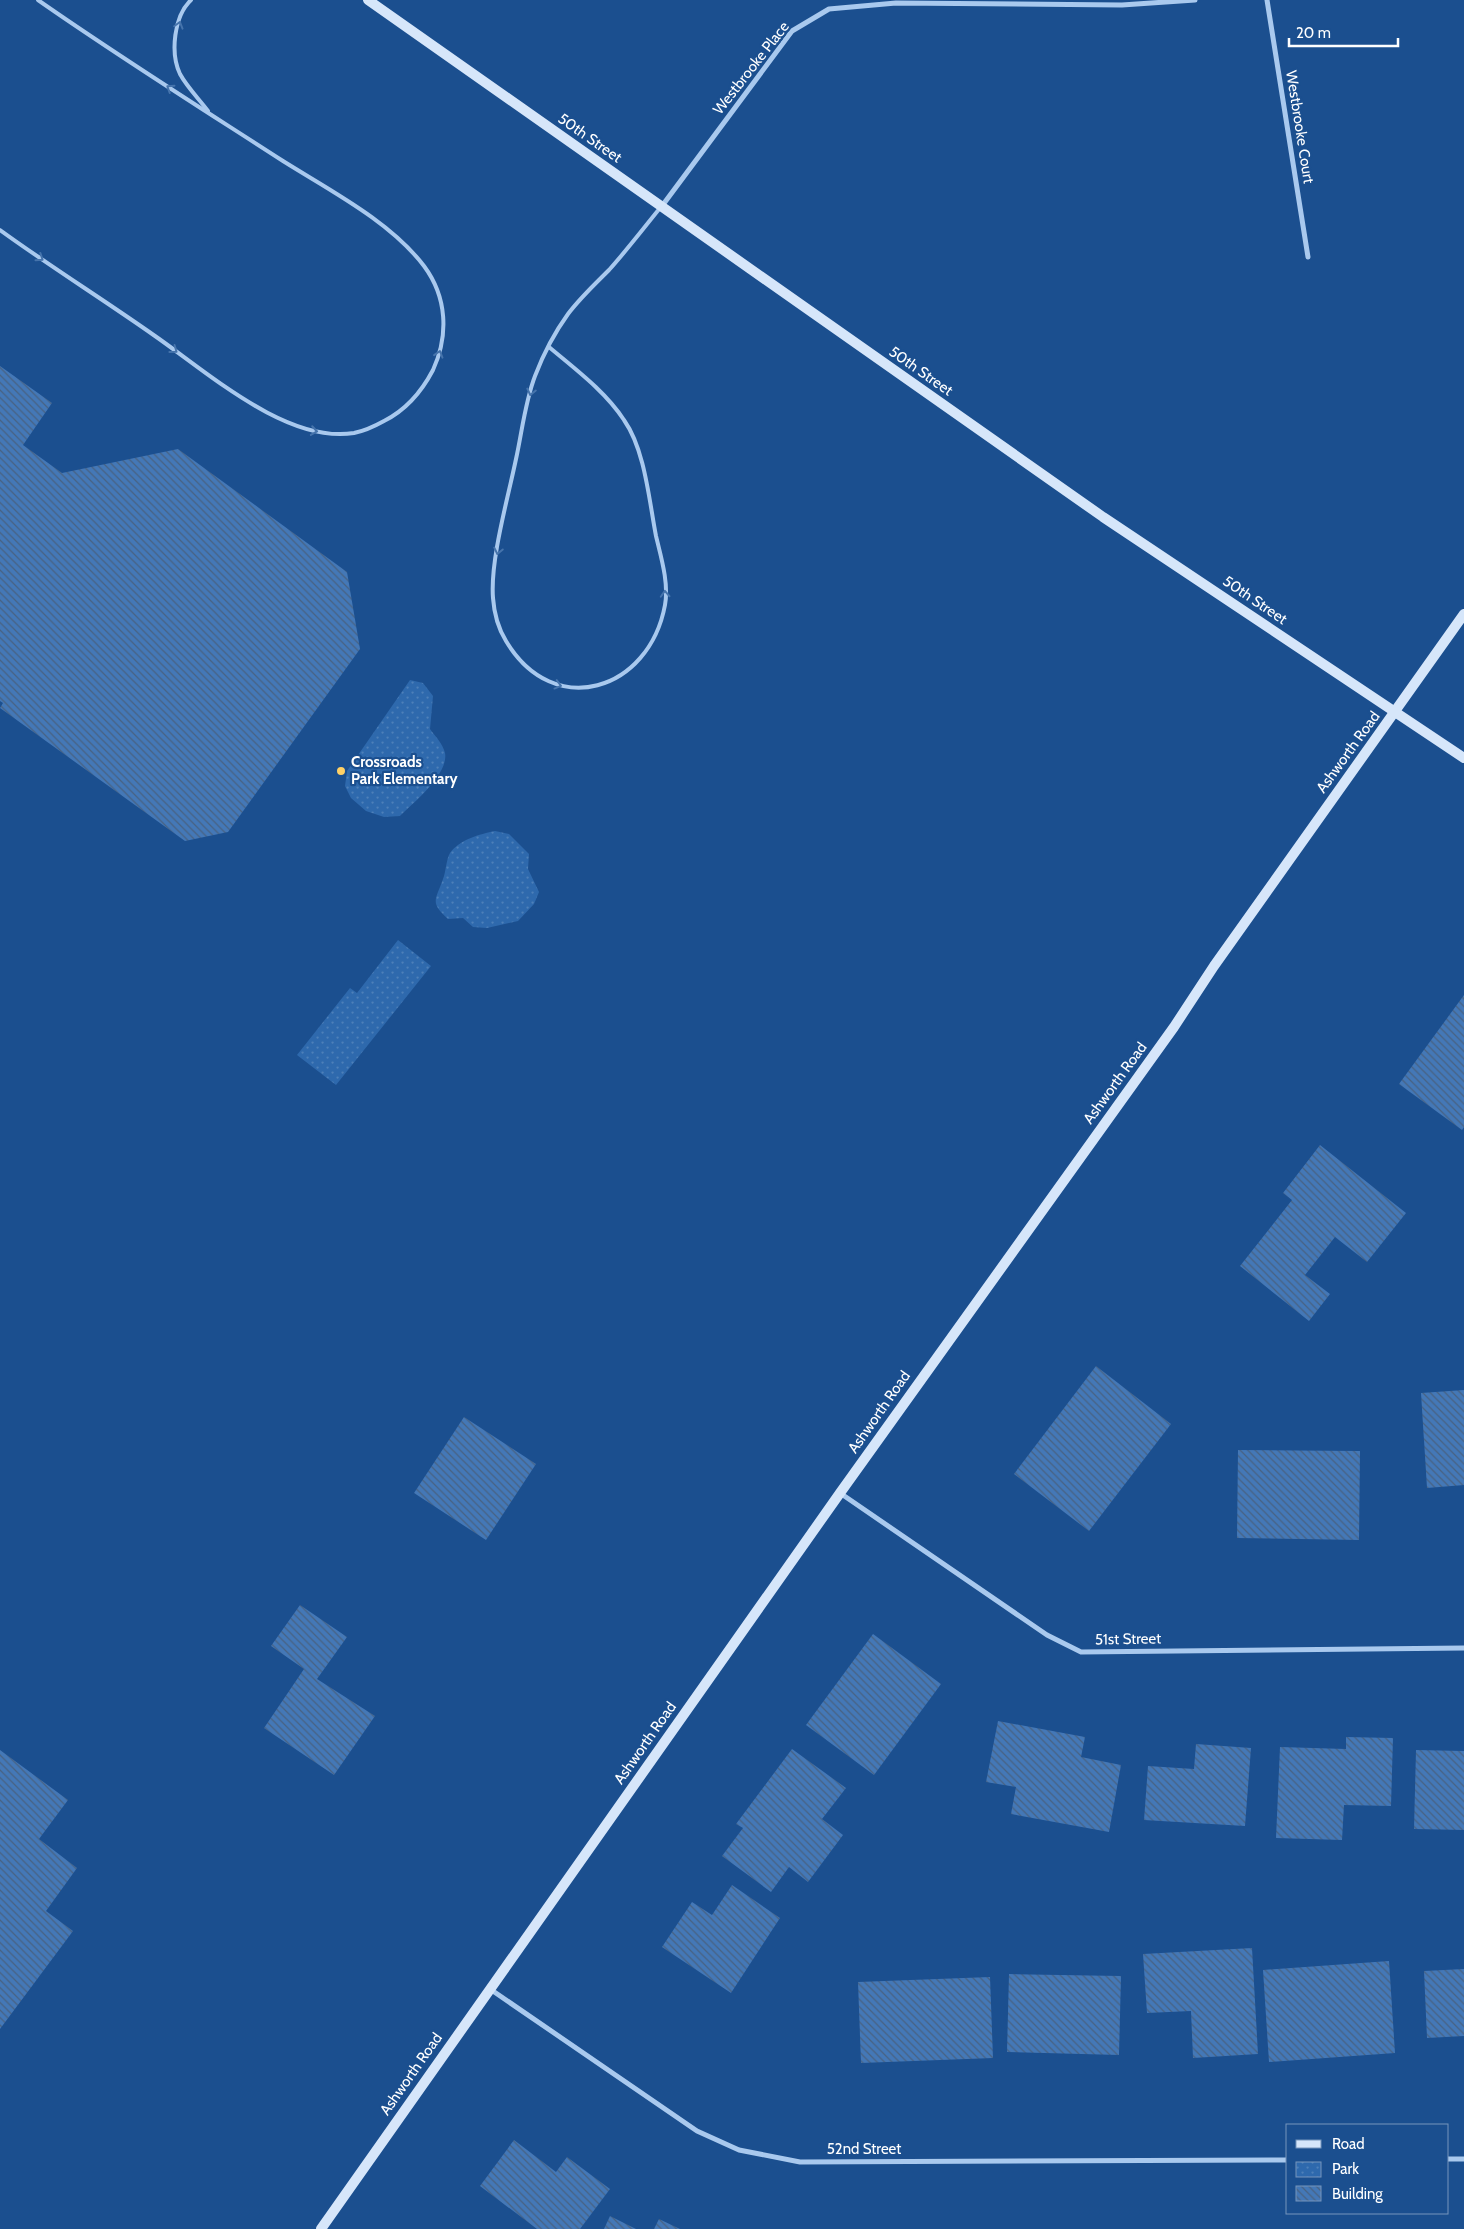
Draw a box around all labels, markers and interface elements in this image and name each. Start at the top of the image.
scale bar [1289,15,1398,47]
street label: Westbrooke Place [709,18,793,118]
one-way arrow [173,21,184,30]
text: 20 m [1296,24,1331,42]
street label: Westbrooke Court [1282,69,1318,185]
one-way arrow [167,85,176,95]
street label: 50th Street [555,109,625,167]
one-way arrow [35,251,44,261]
street label: 50th Street [886,342,956,400]
one-way arrow [168,344,177,352]
one-way arrow [433,350,443,358]
one-way arrow [526,387,537,396]
one-way arrow [310,425,318,436]
one-way arrow [493,546,503,555]
street label: 50th Street [1219,572,1291,628]
one-way arrow [659,590,670,598]
one-way arrow [553,679,562,689]
street label: Ashworth Road [1312,708,1384,796]
place label: Crossroads Park Elementary [351,753,458,788]
marker: Crossroads Park Elementary [335,765,347,777]
street label: Ashworth Road [1079,1039,1151,1127]
street label: Ashworth Road [844,1367,914,1457]
street label: 51st Street [1095,1629,1161,1649]
street label: Ashworth Road [610,1698,680,1788]
street label: Ashworth Road [376,2029,446,2119]
legend [1286,2124,1449,2214]
text: Road [1332,2135,1365,2153]
street label: 52nd Street [827,2140,901,2158]
text: Park [1332,2160,1359,2178]
text: Building [1332,2185,1383,2203]

